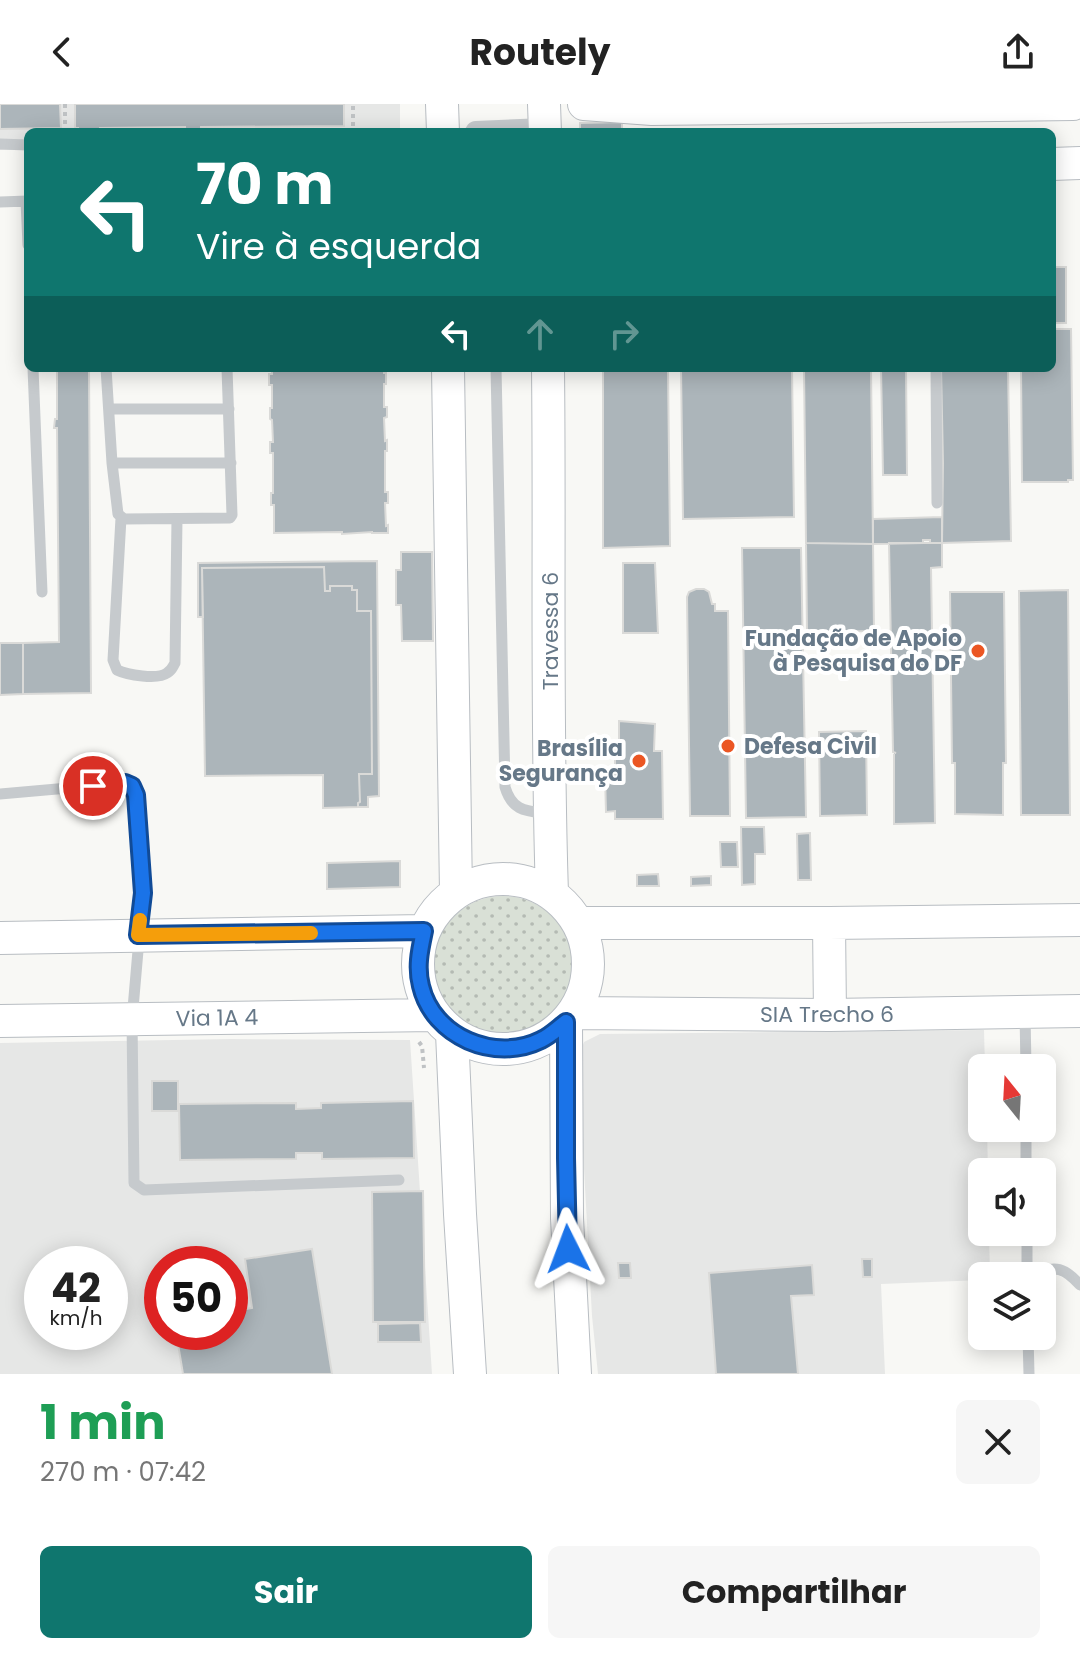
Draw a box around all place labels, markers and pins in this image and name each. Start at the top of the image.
place label: Fundação de Apoio à Pesquisa do DF [745,623,962,679]
marker: Fundação de Apoio à Pesquisa do DF [969,642,987,660]
place label: Defesa Civil [744,731,877,762]
place label: Brasília Segurança [499,733,623,789]
marker: Defesa Civil [719,737,737,755]
pin [59,752,127,820]
marker: Brasília Segurança [630,752,648,770]

